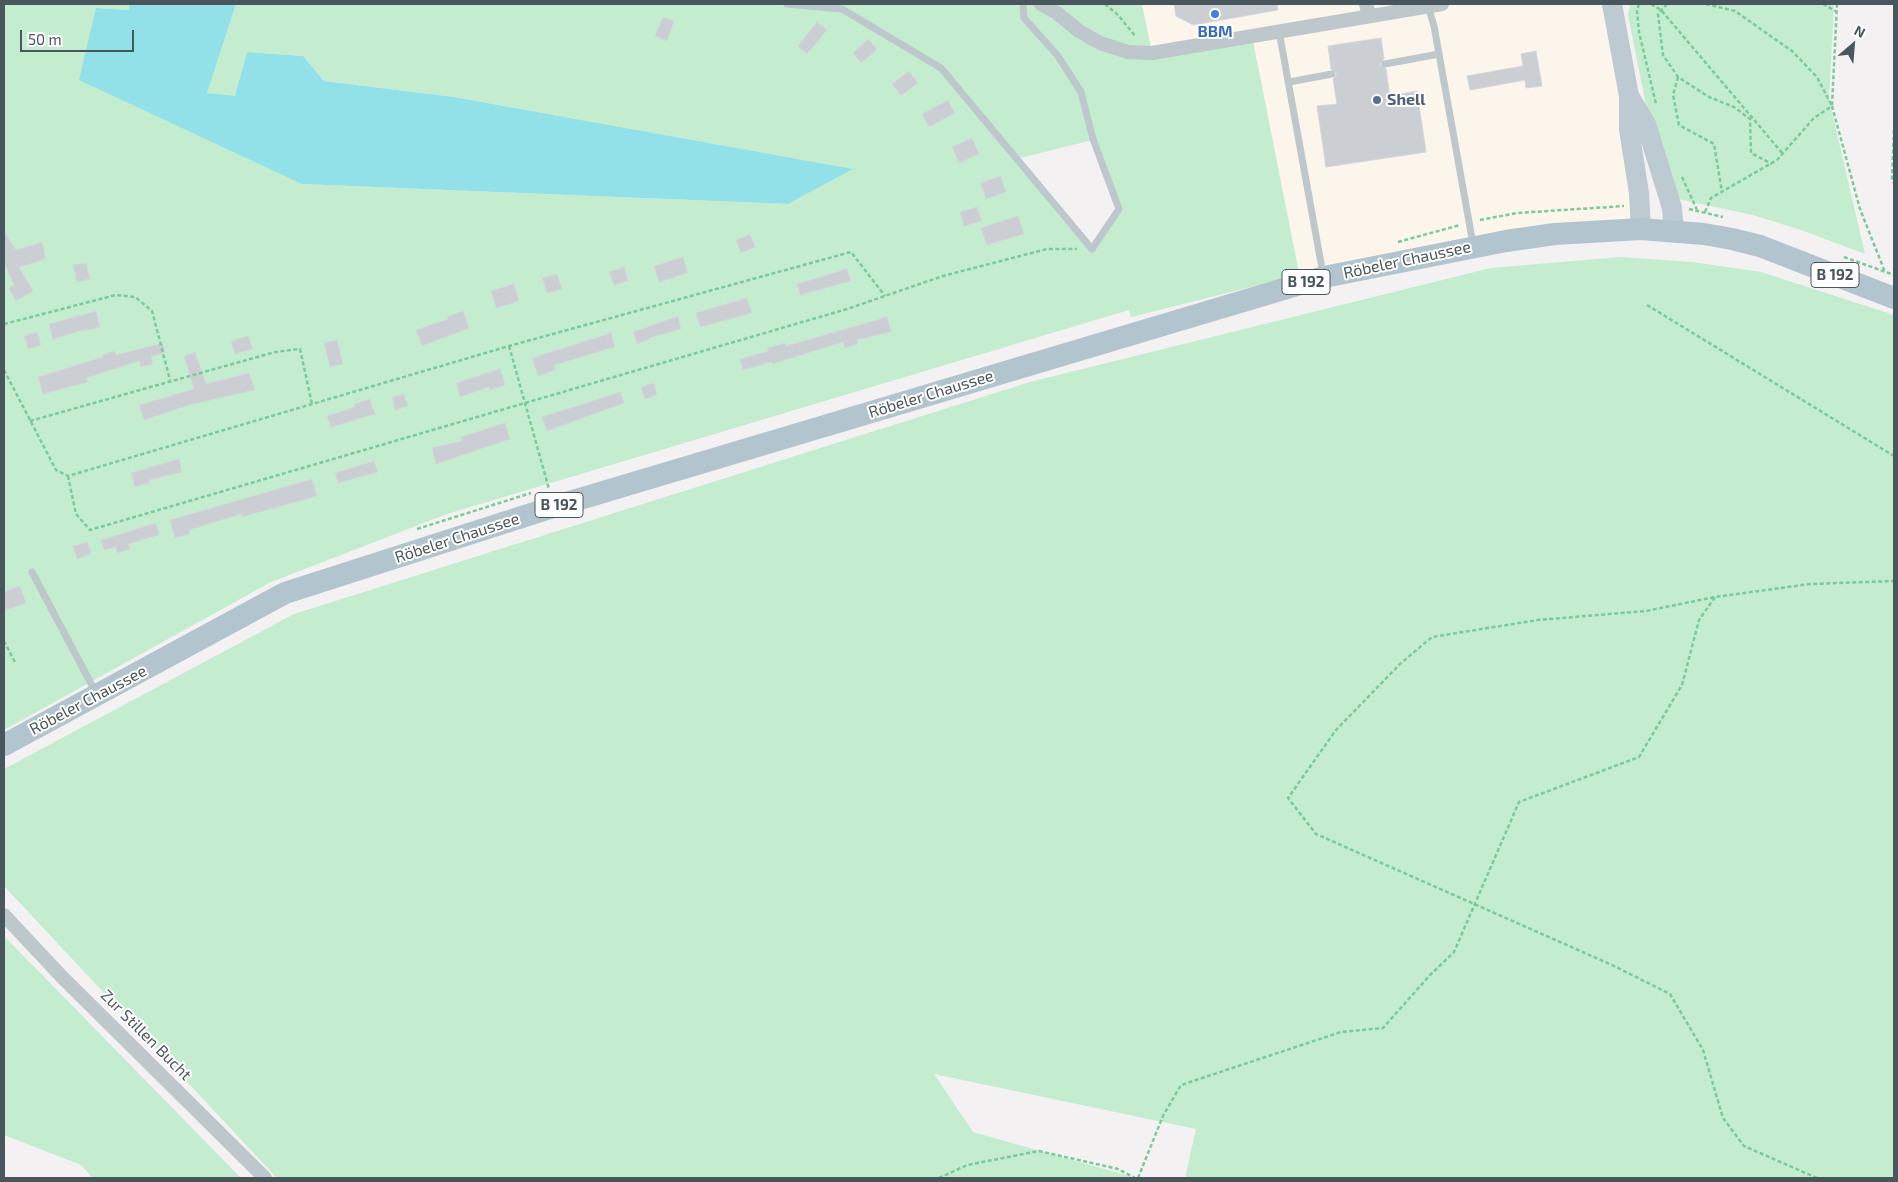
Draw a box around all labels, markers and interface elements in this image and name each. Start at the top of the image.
marker: BBM [1209,8,1221,20]
scale bar [22,20,136,52]
north arrow [1828,20,1878,70]
text: N [1852,21,1868,41]
place label: BBM [1197,22,1233,42]
text: 50 m [28,30,62,48]
place label: Shell [1387,90,1426,110]
marker: Shell [1371,94,1383,106]
street label: Röbeler Chaussee [1342,237,1472,283]
road number: B 192 [1811,262,1859,288]
road number: B 192 [1282,270,1330,294]
street label: Röbeler Chaussee [866,366,996,422]
road number: B 192 [535,492,583,518]
street label: Röbeler Chaussee [392,509,522,567]
street label: Röbeler Chaussee [26,661,150,739]
street label: Zur Stillen Bucht [97,986,195,1084]

